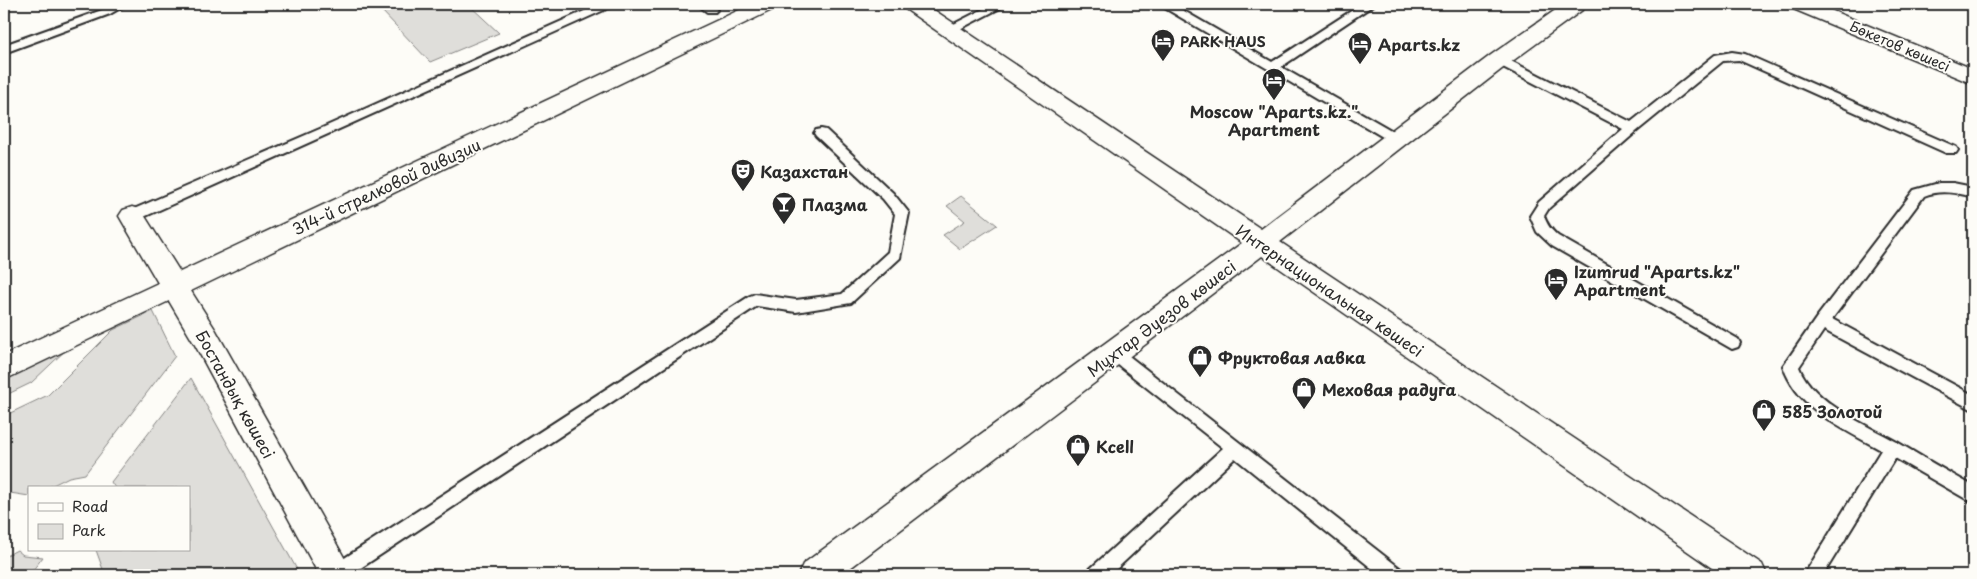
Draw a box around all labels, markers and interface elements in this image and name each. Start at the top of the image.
street label: Бөкетов көшесі [1846,15,1954,77]
hotel icon: PARK HAUS [1150,28,1176,62]
place label: PARK HAUS [1180,31,1266,52]
hotel icon: Aparts.kz [1347,31,1373,65]
place label: Aparts.kz [1378,32,1460,56]
hotel icon: Moscow "Aparts.kz." Apartment [1261,67,1287,101]
place label: Moscow "Aparts.kz." Apartment [1190,99,1358,141]
street label: 314-й стрелковой дивизии [288,132,484,240]
theatre icon: Казахстан [730,158,756,192]
place label: Казахстан [760,159,848,183]
bar icon: Плазма [771,191,797,225]
place label: Плазма [802,192,868,216]
street label: Интернациональная көшесі [1231,218,1429,362]
street label: Мұхтар Әуезов көшесі [1081,254,1241,382]
place label: Izumrud "Aparts.kz" Apartment [1574,259,1740,301]
hotel icon: Izumrud "Aparts.kz" Apartment [1543,267,1569,301]
street label: Бостандық көшесі [191,325,281,463]
shop icon: Фруктовая лавка [1187,344,1213,378]
place label: Фруктовая лавка [1218,345,1366,369]
shop icon: Меховая радуга [1291,376,1317,410]
place label: Меховая радуга [1322,377,1456,401]
shop icon: 585 Золотой [1751,398,1777,432]
place label: 585 Золотой [1782,399,1883,423]
shop icon: Kcell [1065,433,1091,467]
place label: Kcell [1096,434,1134,458]
legend [28,486,190,552]
text: Road [72,494,108,517]
text: Park [72,518,106,541]

